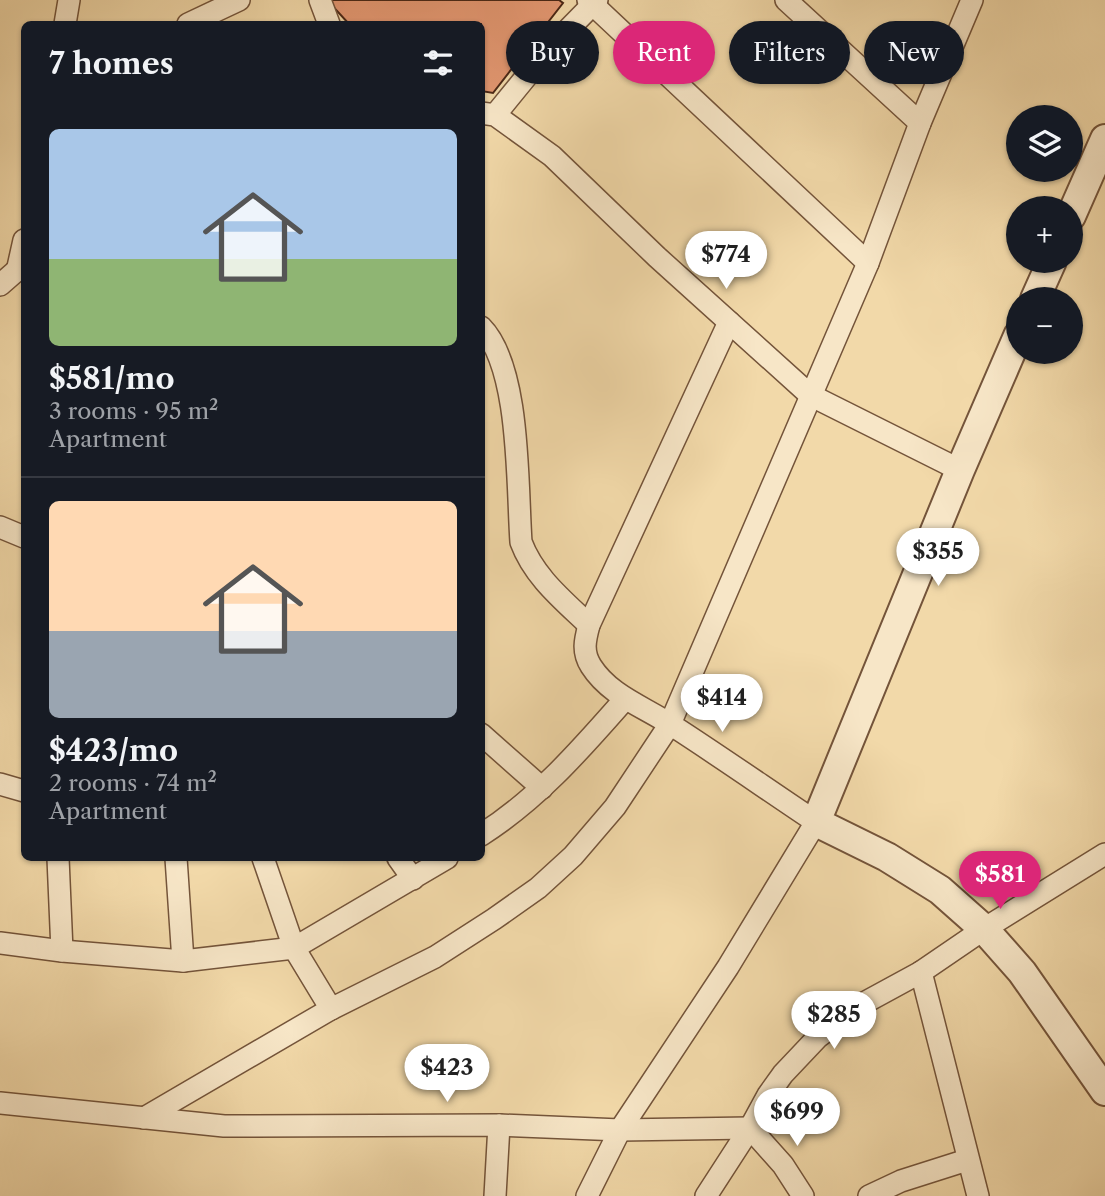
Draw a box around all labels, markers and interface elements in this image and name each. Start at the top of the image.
chip: Buy [506,21,599,84]
chip: Rent [613,21,715,84]
chip: Filters [729,21,850,84]
chip: New [864,21,964,84]
icon: filters [419,44,457,82]
text: 7 homes [49,45,174,82]
map controls [1006,105,1083,364]
button: layers [1006,105,1083,182]
icon: home [190,174,316,300]
button: + [1006,196,1083,273]
pin: $774 [685,232,767,291]
text: $774 [701,240,751,268]
button: − [1006,287,1083,364]
text: $581/mo [49,360,174,397]
text: 3 rooms · 95 m² [49,397,218,425]
text: Apartment [49,425,167,453]
pin: $355 [897,528,979,588]
text: $355 [912,537,964,565]
icon: home [190,546,316,672]
pin: $414 [681,674,763,734]
text: $414 [697,683,747,711]
text: $423/mo [49,732,178,769]
text: 2 rooms · 74 m² [49,769,217,797]
text: Apartment [49,797,167,825]
pin: $581 [959,852,1041,911]
text: $581 [975,860,1025,888]
pin: $285 [793,992,875,1051]
text: $285 [807,1000,861,1028]
pin: $423 [406,1044,488,1104]
text: $423 [420,1053,474,1081]
pin: $699 [756,1088,838,1148]
text: $699 [770,1097,824,1125]

